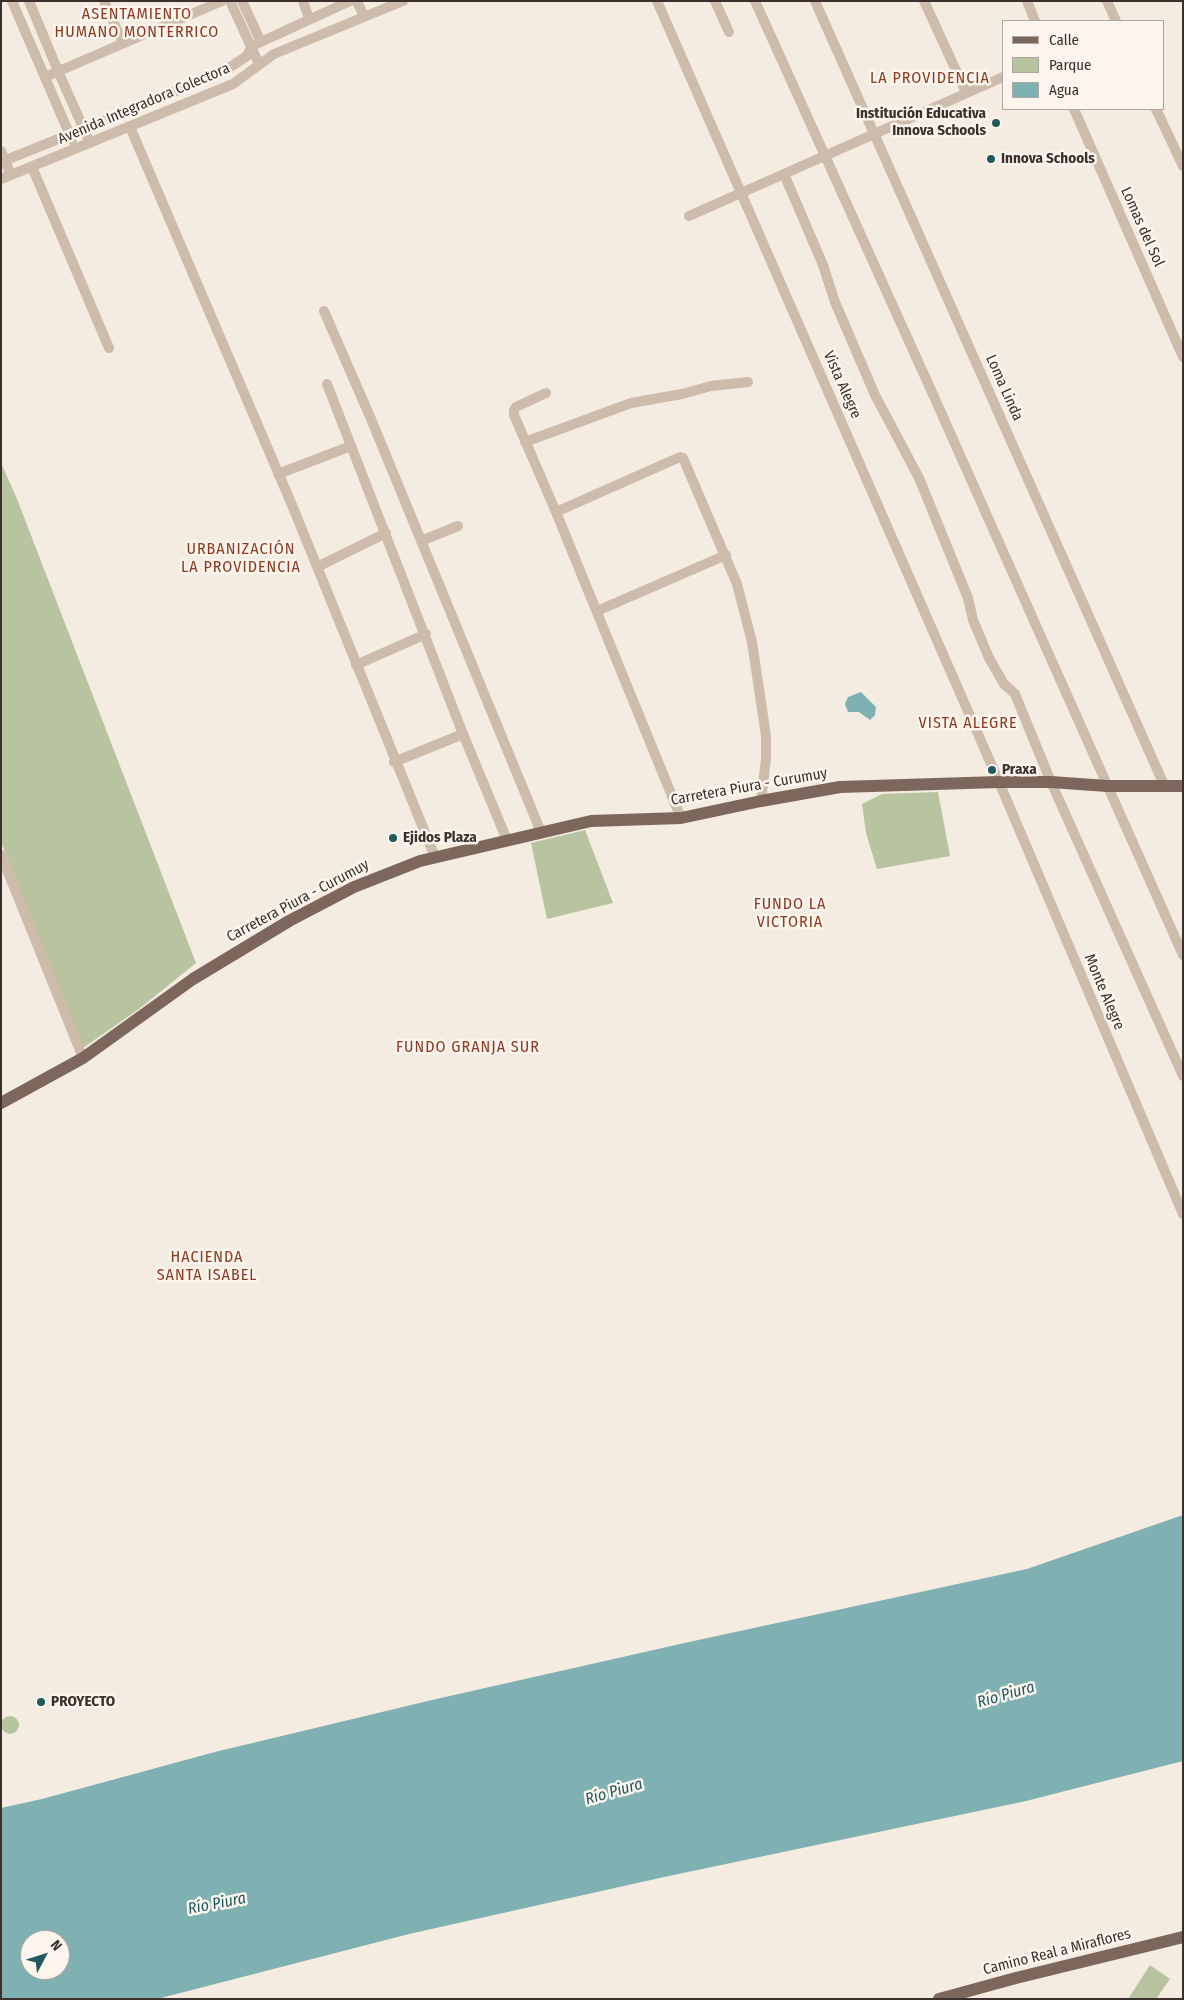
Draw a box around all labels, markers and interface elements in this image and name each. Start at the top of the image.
district label: ASENTAMIENTO HUMANO MONTERRICO [52,5,222,43]
legend [1002,20,1164,110]
text: Calle [1049,31,1079,49]
text: Parque [1049,56,1092,74]
street label: Avenida Integradora Colectora [55,60,233,148]
district label: LA PROVIDENCIA [868,69,992,89]
text: Agua [1049,81,1079,99]
place label: Institución Educativa Innova Schools [856,105,986,140]
marker: Institución Educativa Innova Schools [990,117,1002,129]
place label: Innova Schools [1001,150,1095,168]
marker: Innova Schools [985,153,997,165]
street label: Lomas del Sol [1116,184,1168,270]
street label: Vista Alegre [819,348,865,422]
street label: Loma Linda [981,352,1027,424]
district label: URBANIZACIÓN LA PROVIDENCIA [179,540,303,578]
district label: VISTA ALEGRE [917,714,1019,734]
place label: Praxa [1002,761,1037,779]
street label: Carretera Piura - Curumuy [669,764,829,810]
marker: Praxa [986,764,998,776]
place label: Ejidos Plaza [403,829,477,847]
marker: Ejidos Plaza [387,832,399,844]
street label: Carretera Piura - Curumuy [224,856,372,946]
district label: FUNDO LA VICTORIA [753,895,827,933]
street label: Monte Alegre [1080,951,1128,1033]
district label: FUNDO GRANJA SUR [394,1038,542,1058]
district label: HACIENDA SANTA ISABEL [155,1248,259,1286]
water label: Río Piura [975,1678,1037,1712]
place label: PROYECTO [51,1693,115,1711]
marker: PROYECTO [35,1696,47,1708]
water label: Río Piura [583,1775,645,1809]
water label: Río Piura [186,1889,248,1919]
street label: Camino Real a Miraflores [981,1925,1133,1979]
north arrow [20,1930,70,1980]
text: N [47,1937,65,1954]

